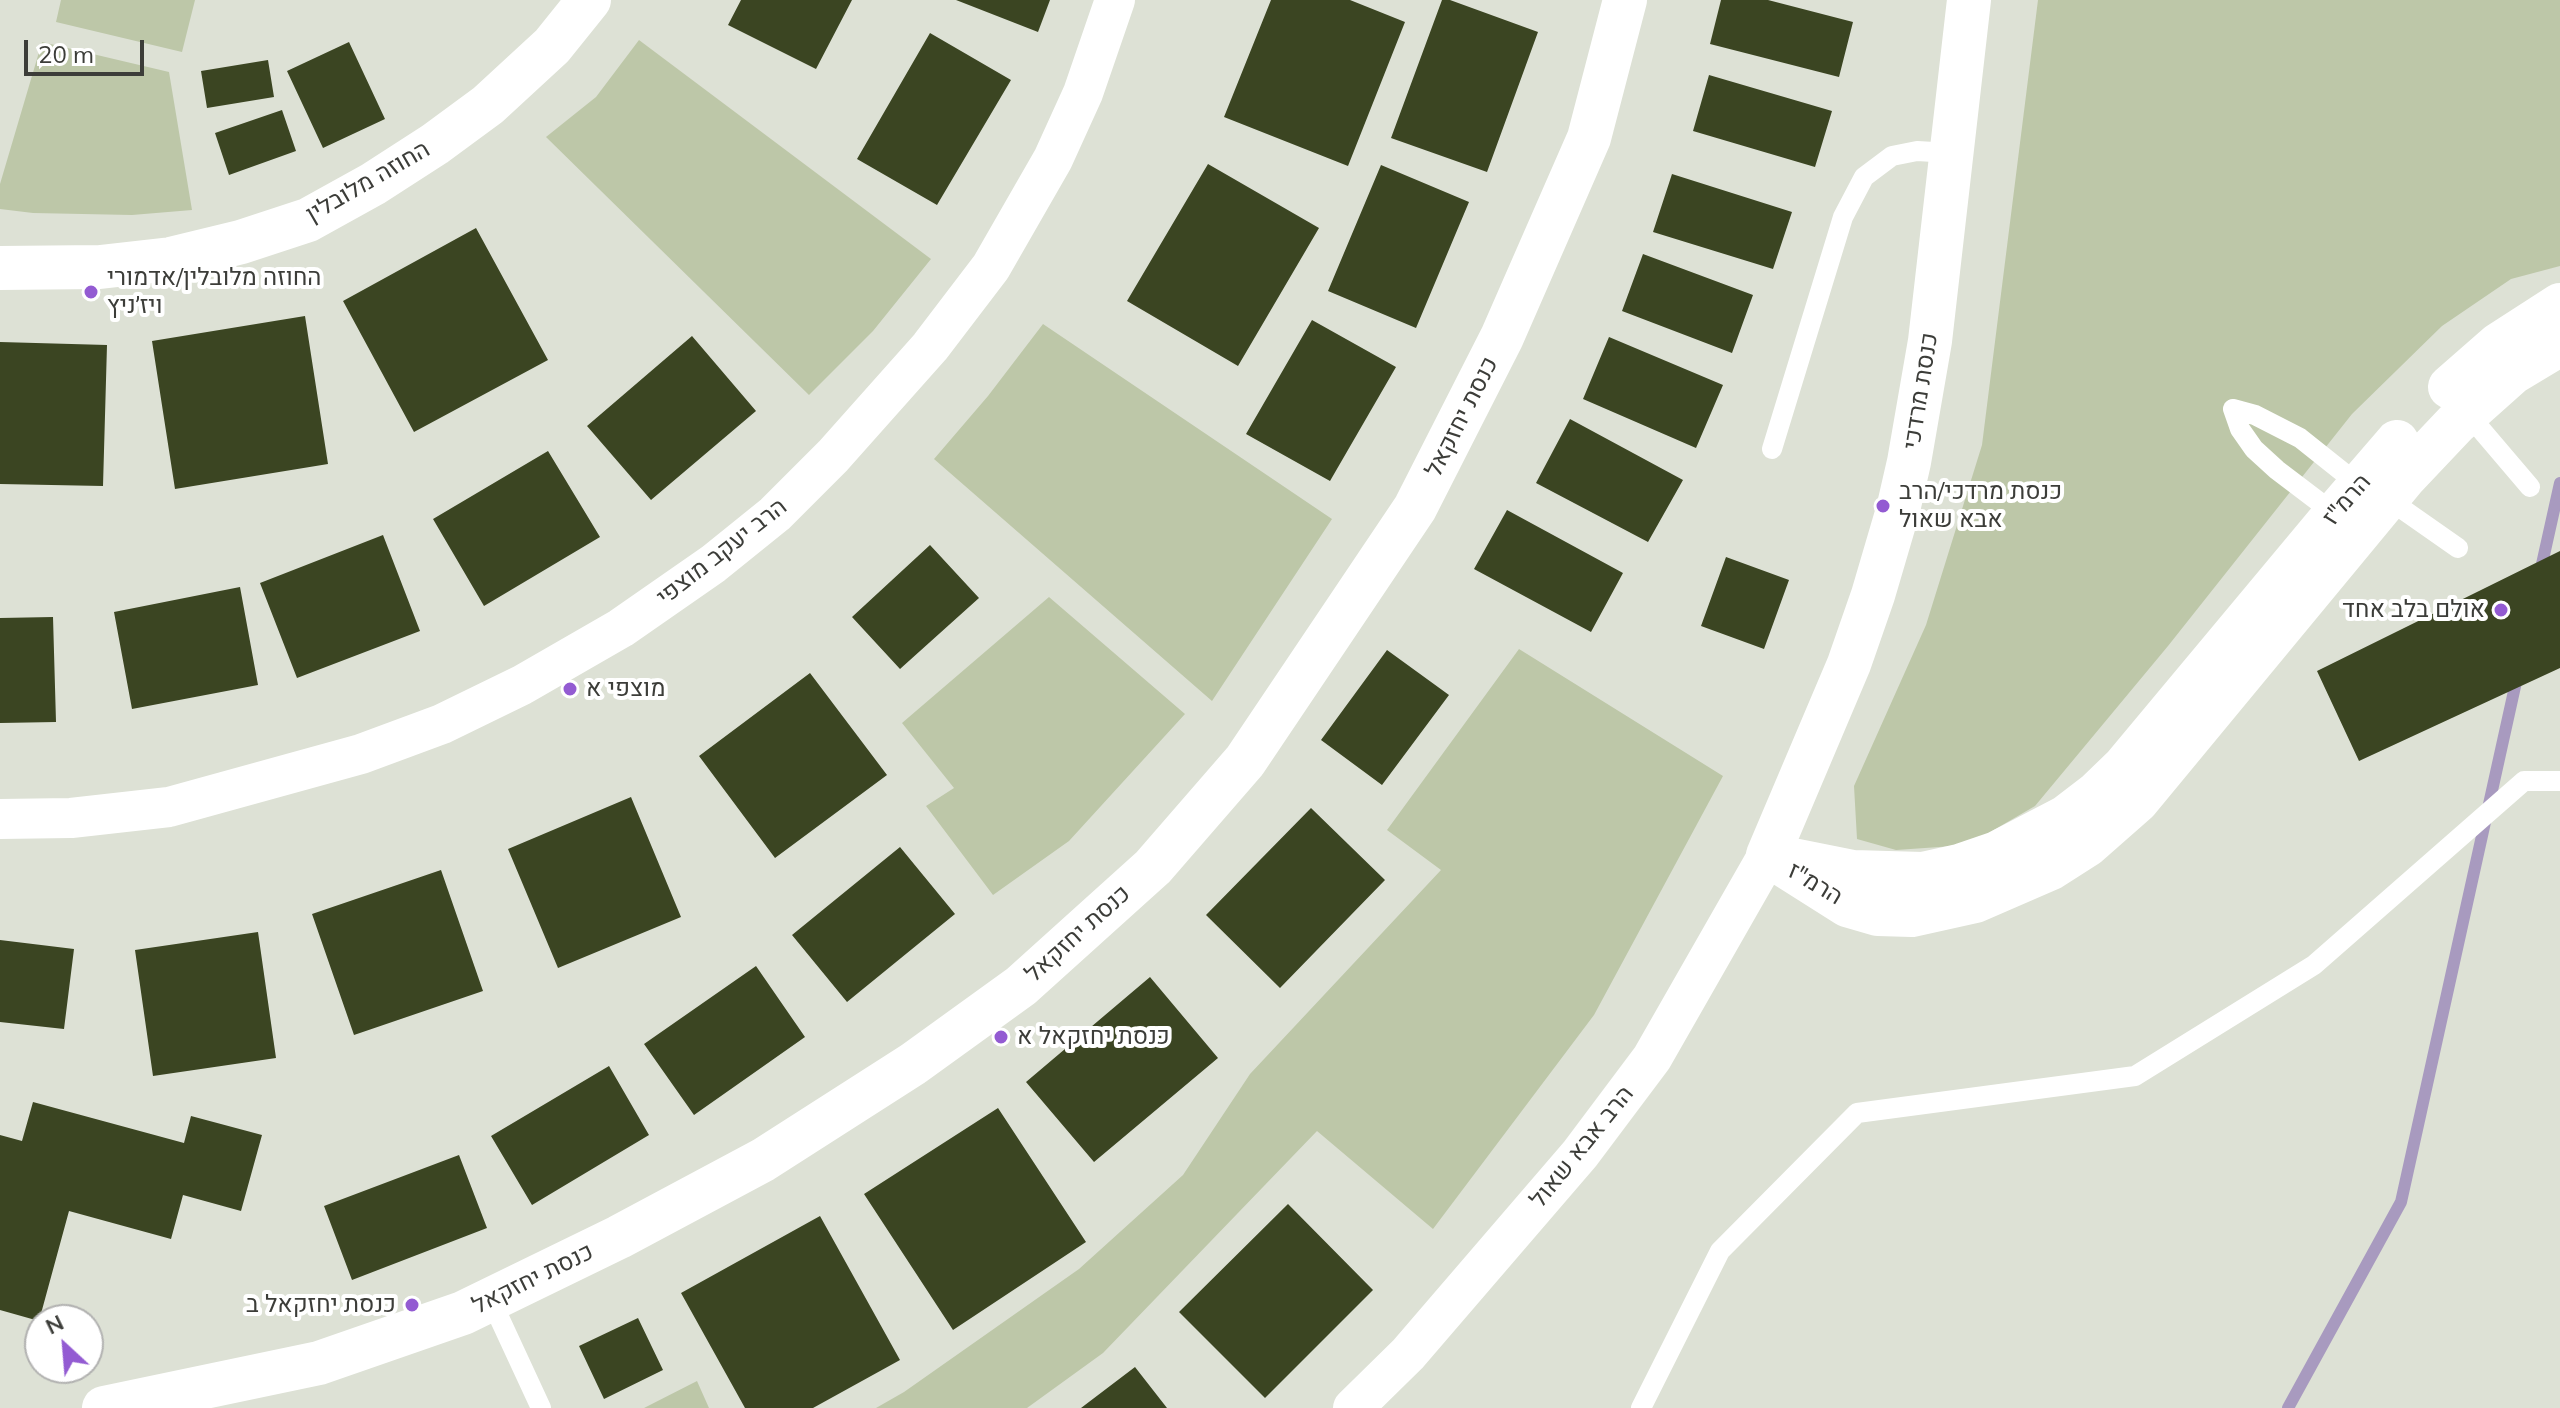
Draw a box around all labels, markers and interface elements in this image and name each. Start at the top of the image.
scale bar [28,24,148,74]
text: 20 m [38,39,94,69]
street label: החוזה מלובלין [301,135,435,229]
place label: החוזה מלובלין/אדמורי ויז׳ניץ [107,264,321,320]
marker: החוזה מלובלין/אדמורי ויז׳ניץ [82,283,100,301]
street label: כנסת מרדכי [1898,331,1944,451]
street label: כנסת יחזקאל [1419,352,1505,482]
street label: הרמ"ז [2317,468,2377,532]
place label: כנסת מרדכי/הרב אבא שאול [1899,478,2062,534]
street label: הרב יעקב מוצפי [651,492,793,612]
marker: כנסת מרדכי/הרב אבא שאול [1874,497,1892,515]
place label: אולם בלב אחד [2342,596,2485,624]
marker: אולם בלב אחד [2492,601,2510,619]
place label: מוצפי א [586,675,665,703]
marker: מוצפי א [561,680,579,698]
street label: הרמ"ז [1782,856,1848,912]
street label: כנסת יחזקאל [1020,879,1136,989]
place label: כנסת יחזקאל א [1017,1023,1170,1051]
marker: כנסת יחזקאל א [992,1028,1010,1046]
street label: הרב אבא שאול [1524,1080,1640,1214]
street label: כנסת יחזקאל [468,1237,598,1321]
place label: כנסת יחזקאל ב [246,1291,396,1319]
marker: כנסת יחזקאל ב [403,1296,421,1314]
north arrow [24,1304,104,1384]
text: N [41,1308,68,1340]

